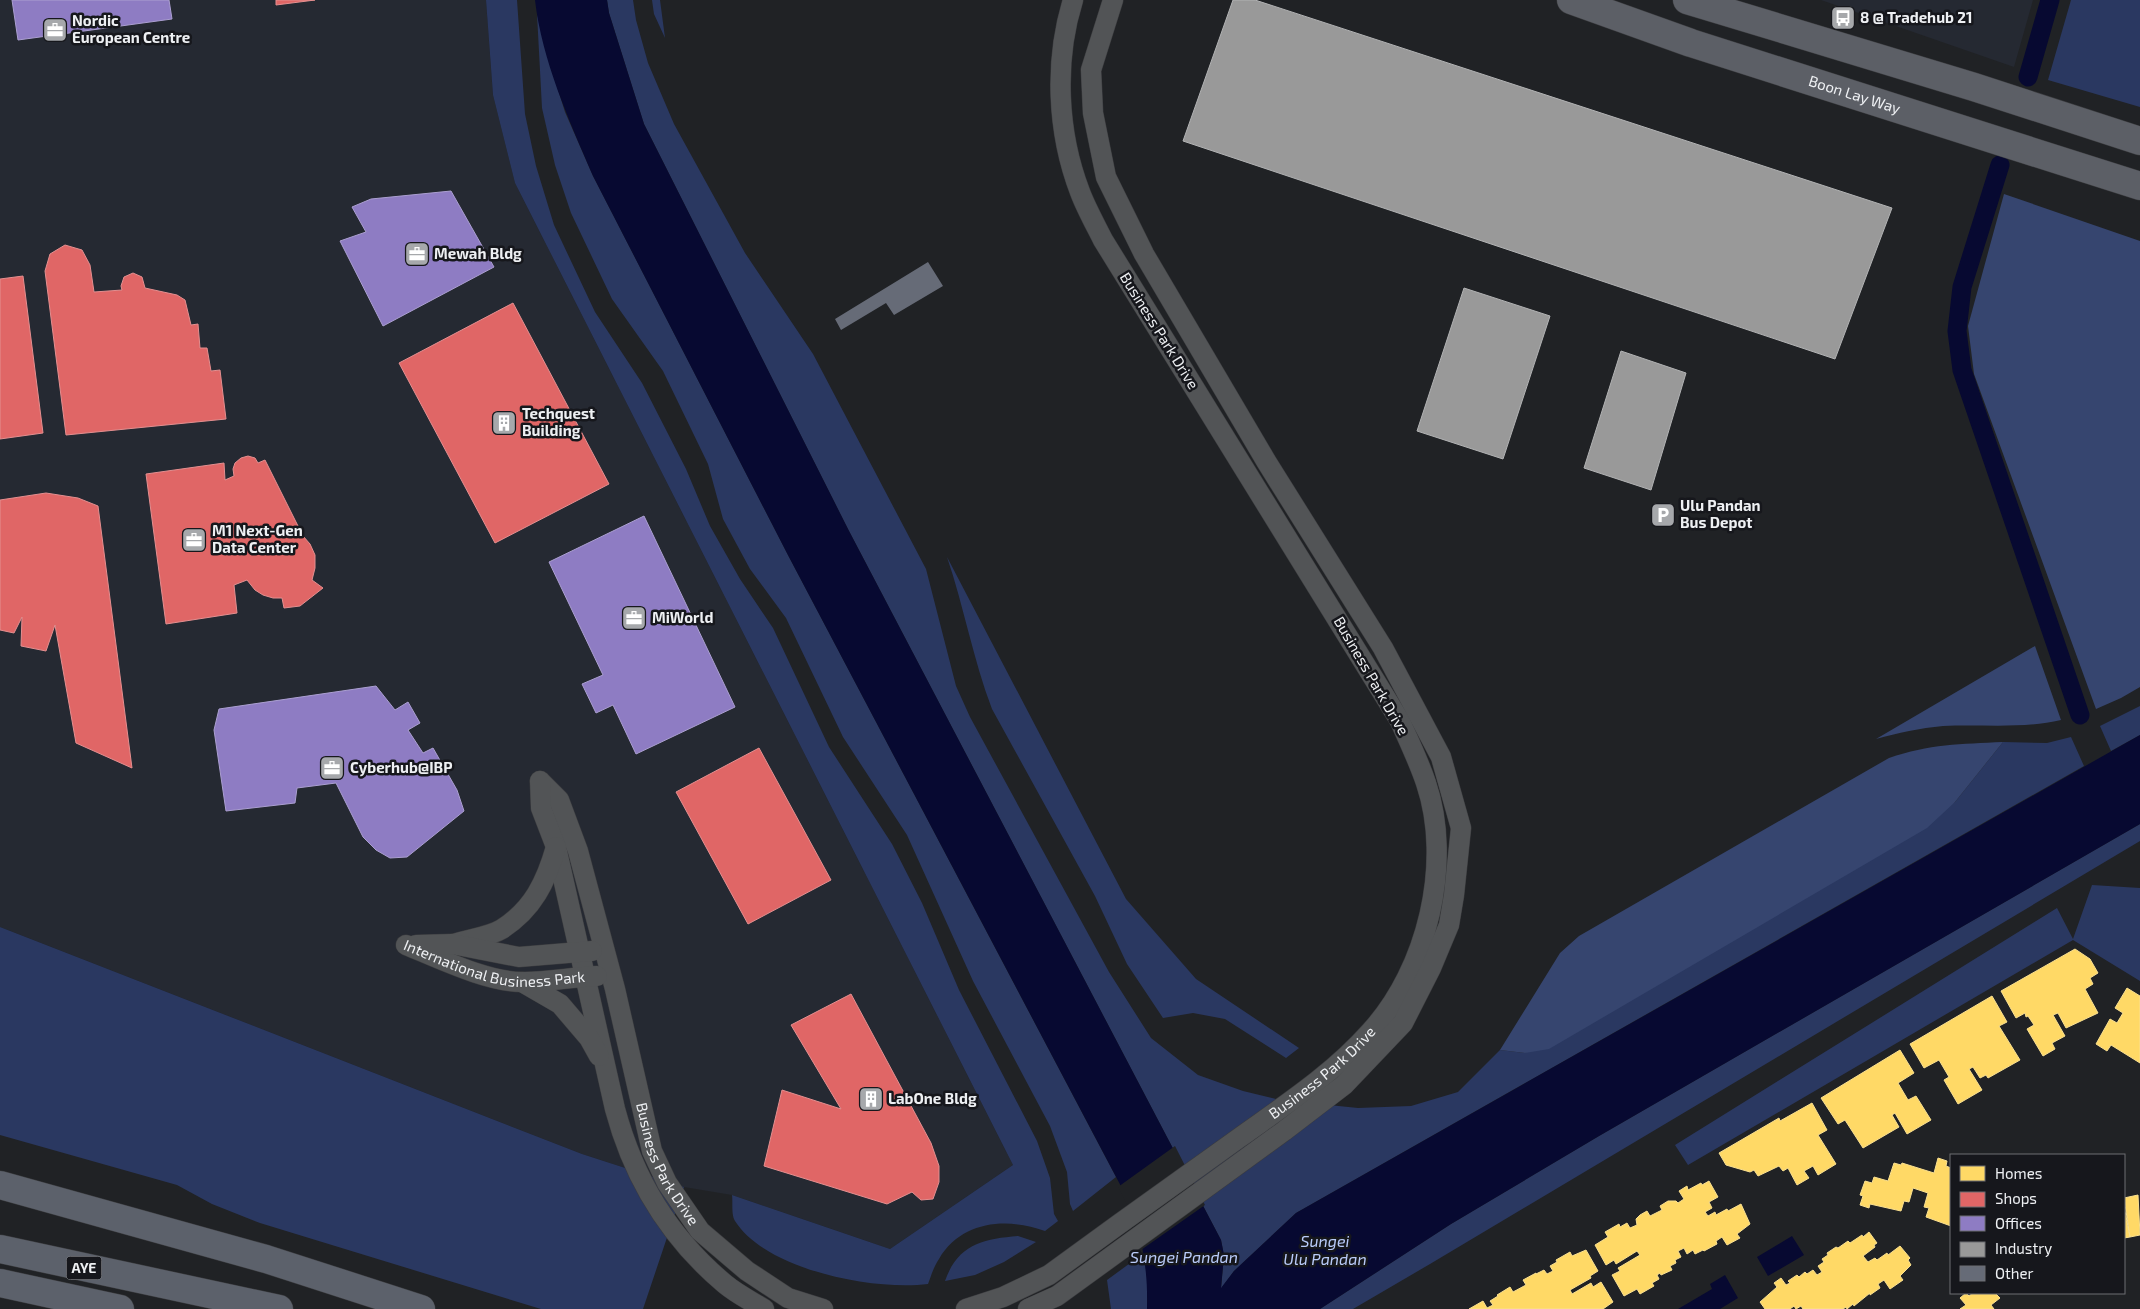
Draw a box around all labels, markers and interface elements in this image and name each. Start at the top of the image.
bus stop icon: 8 @ Tradehub 21 [1830,5,1856,31]
place label: 8 @ Tradehub 21 [1860,8,1972,26]
place label: Nordic European Centre [72,11,190,46]
office icon: Nordic European Centre [42,17,68,43]
street label: Boon Lay Way [1807,71,1903,117]
office icon: Mewah Bldg [404,241,430,267]
place label: Mewah Bldg [434,244,522,262]
street label: Business Park Drive [1117,269,1203,392]
place label: Techquest Building [522,404,595,439]
building icon: Techquest Building [491,410,517,436]
place label: Ulu Pandan Bus Depot [1680,496,1761,531]
parking icon: Ulu Pandan Bus Depot [1650,502,1676,528]
place label: M1 Next-Gen Data Center [212,521,303,556]
office icon: M1 Next-Gen Data Center [181,527,207,553]
office icon: MiWorld [621,605,647,631]
place label: MiWorld [652,608,713,626]
street label: Business Park Drive [1331,613,1413,738]
office icon: Cyberhub@IBP [319,755,345,781]
place label: Cyberhub@IBP [350,758,453,777]
street label: International Business Park [401,935,586,990]
street label: Business Park Drive [1265,1022,1379,1122]
building icon: LabOne Bldg [858,1086,884,1112]
place label: LabOne Bldg [888,1089,977,1107]
street label: Business Park Drive [633,1101,703,1228]
legend [1950,1154,2125,1294]
text: Homes [1995,1164,2042,1182]
text: Shops [1995,1189,2037,1207]
text: Offices [1995,1214,2042,1232]
water label: Sungei Ulu Pandan [1283,1231,1367,1268]
text: Industry [1995,1239,2052,1257]
water label: Sungei Pandan [1130,1247,1238,1266]
road number: AYE [66,1256,102,1280]
text: Other [1995,1264,2034,1282]

